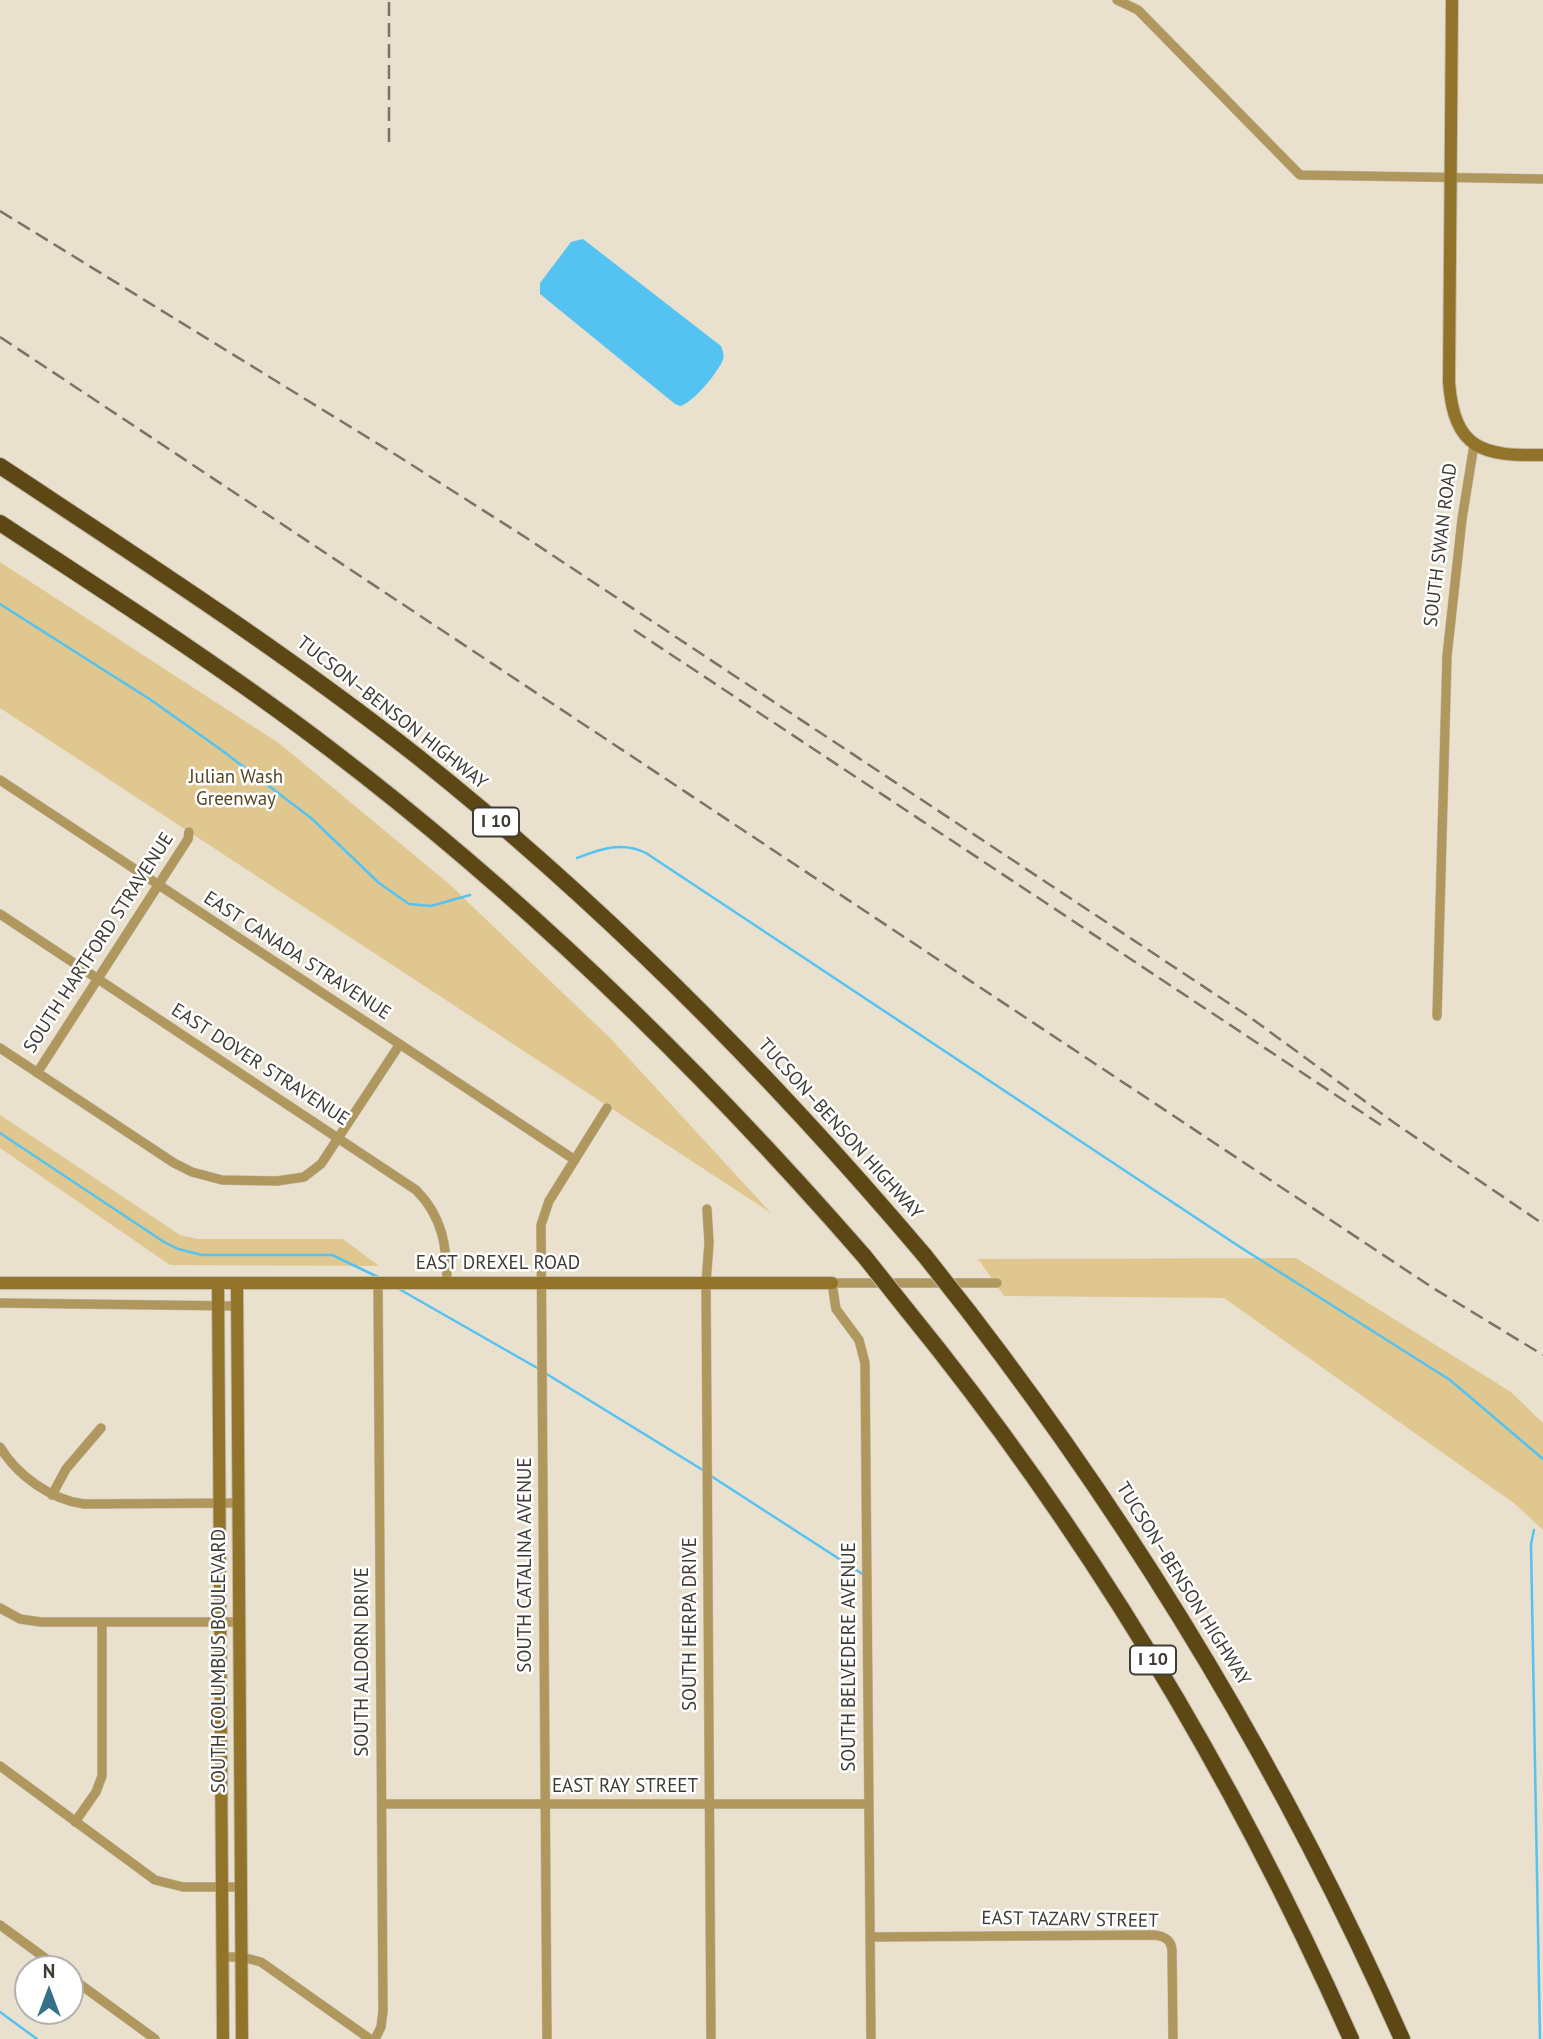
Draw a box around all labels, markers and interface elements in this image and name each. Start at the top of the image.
street label: SOUTH SWAN ROAD [1420,462,1462,628]
street label: TUCSON–BENSON HIGHWAY [292,632,492,794]
park label: Julian Wash Greenway [189,767,283,811]
road number: I 10 [473,808,519,836]
street label: SOUTH HARTFORD STRAVENUE [19,829,179,1057]
street label: EAST CANADA STRAVENUE [199,887,395,1025]
street label: EAST DOVER STRAVENUE [167,999,353,1131]
street label: TUCSON–BENSON HIGHWAY [753,1034,927,1224]
street label: EAST DREXEL ROAD [416,1253,580,1275]
street label: SOUTH CATALINA AVENUE [515,1457,537,1673]
street label: TUCSON–BENSON HIGHWAY [1111,1478,1255,1690]
street label: SOUTH COLUMBUS BOULEVARD [209,1529,231,1793]
street label: SOUTH HERPA DRIVE [680,1537,702,1711]
street label: SOUTH BELVEDERE AVENUE [839,1542,861,1772]
street label: SOUTH ALDORN DRIVE [352,1567,374,1757]
road number: I 10 [1130,1646,1176,1674]
street label: EAST RAY STREET [552,1776,698,1798]
street label: EAST TAZARV STREET [981,1907,1159,1933]
north arrow [14,1955,84,2025]
text: N [43,1959,55,1983]

